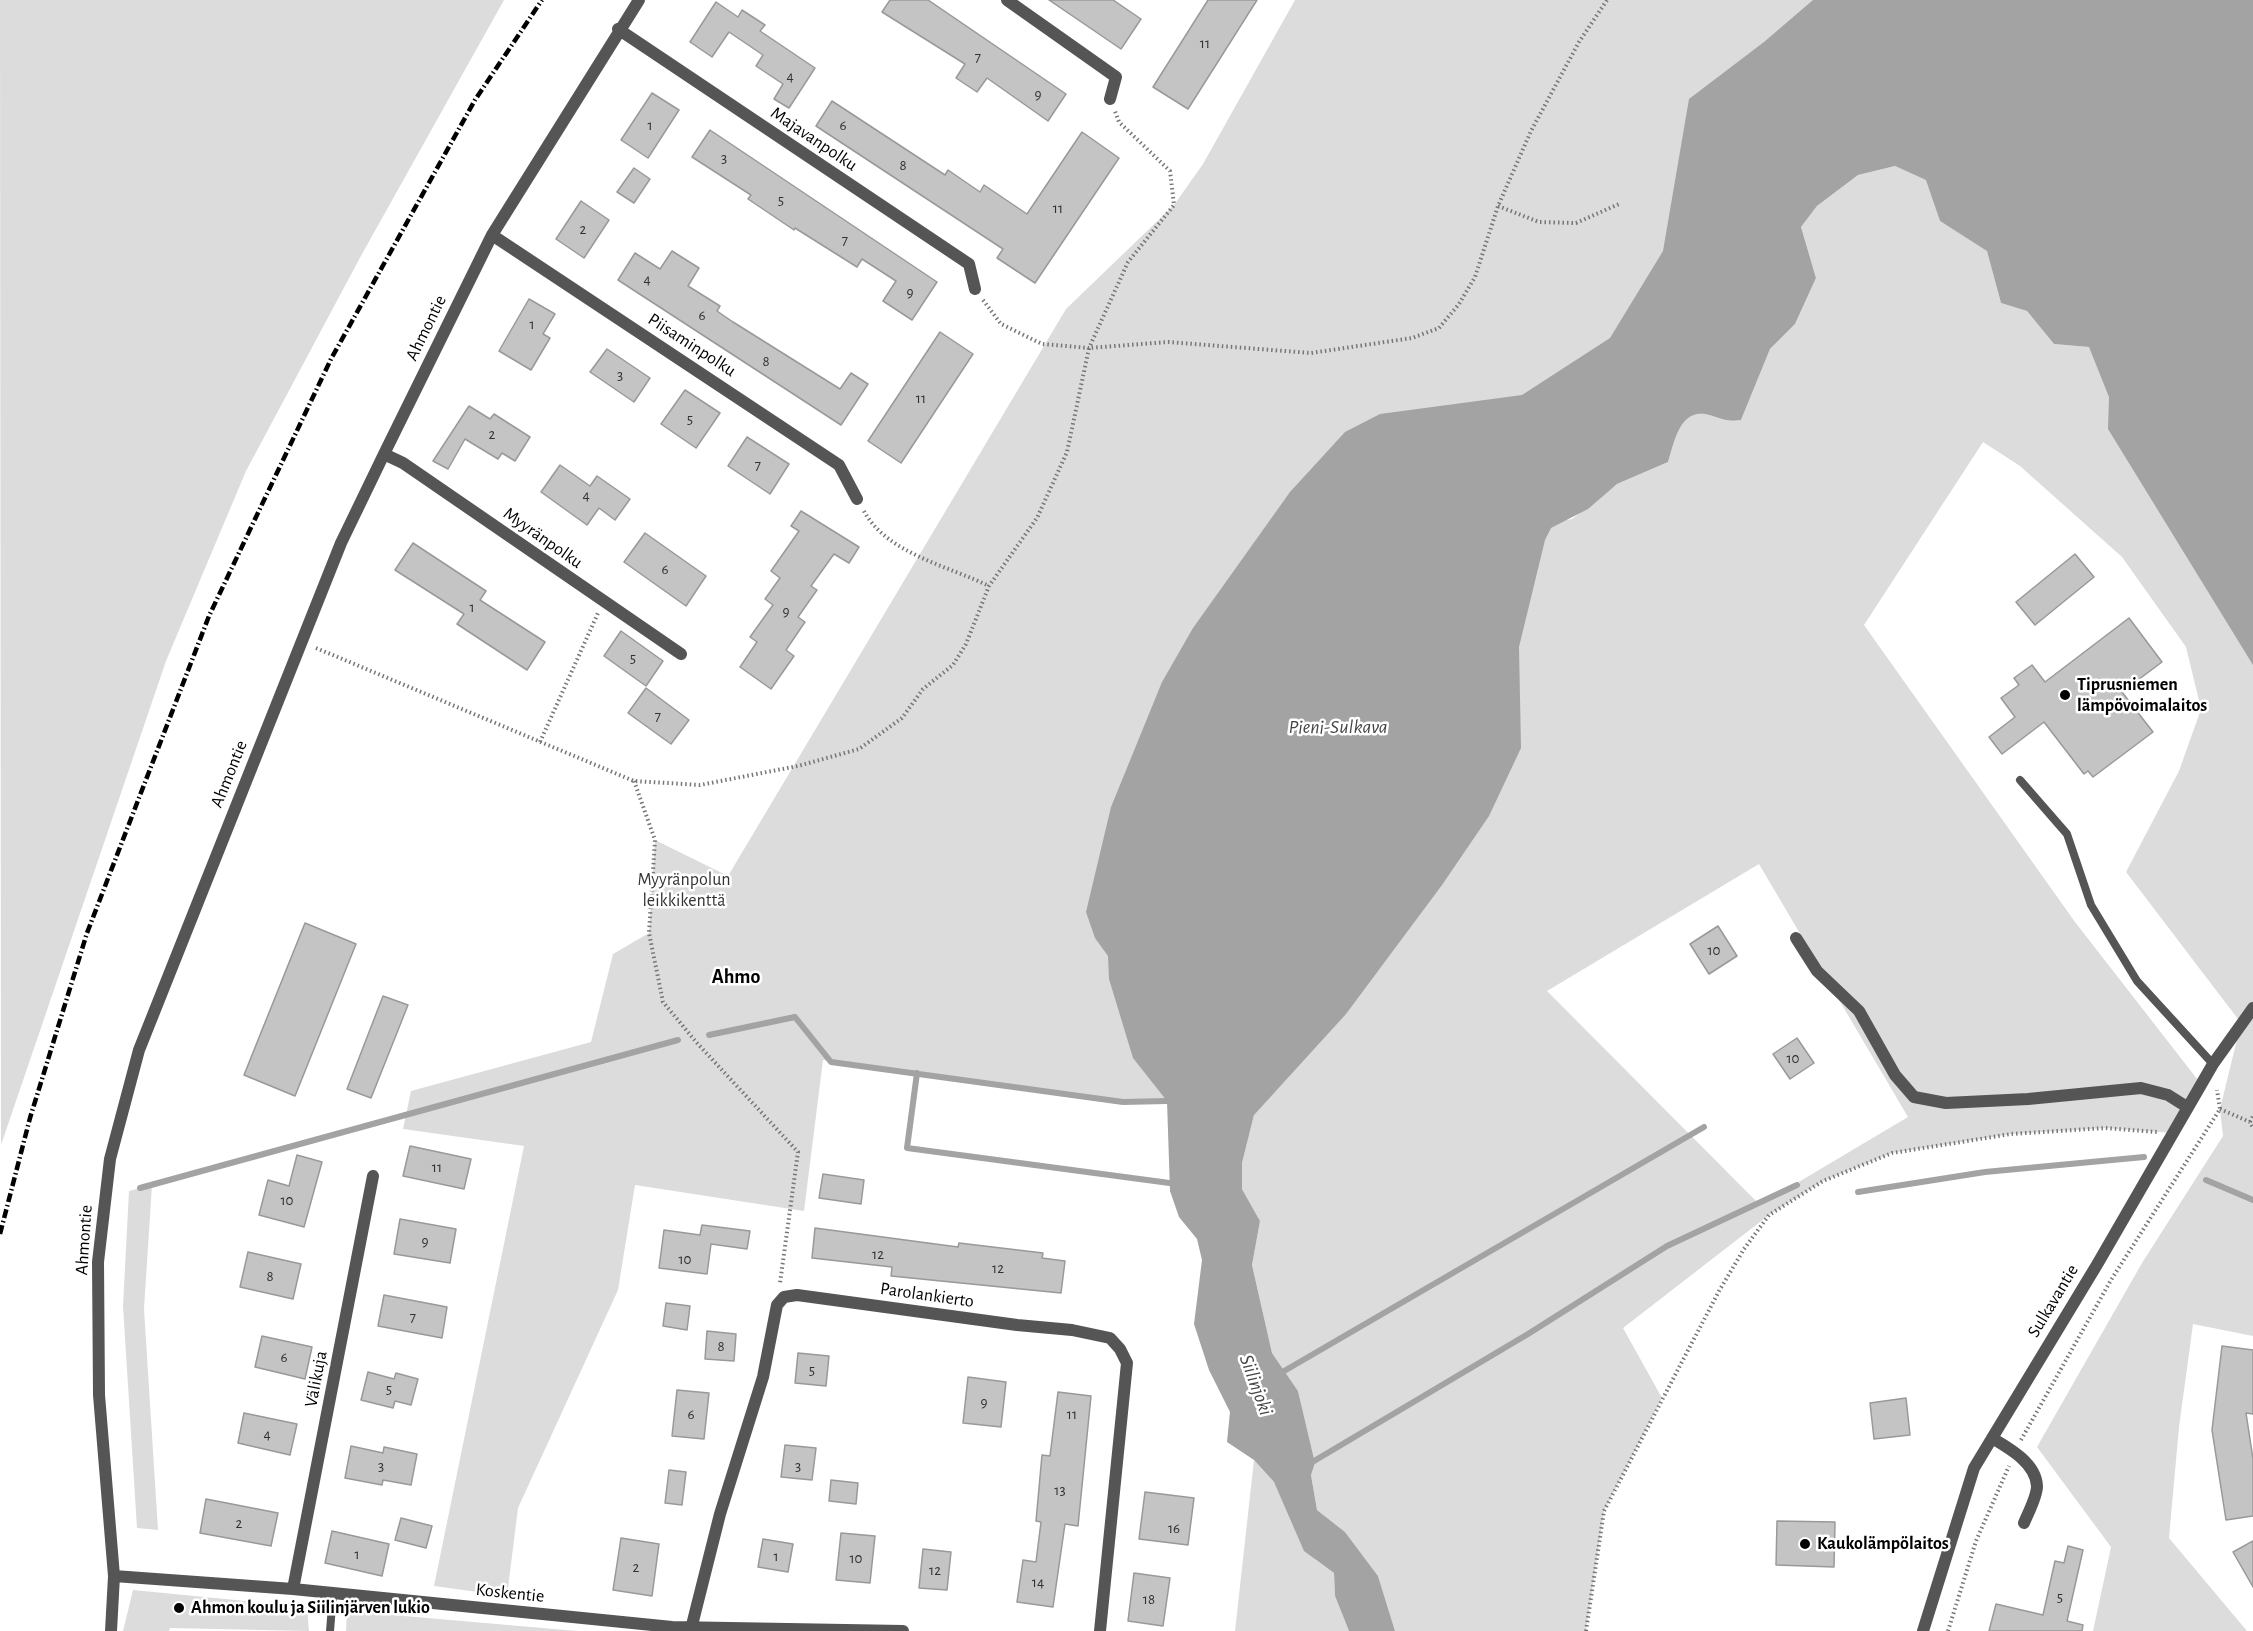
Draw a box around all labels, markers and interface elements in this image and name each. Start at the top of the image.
house number: 11 [1200,34,1210,52]
house number: 7 [975,48,981,66]
house number: 4 [786,67,794,85]
house number: 9 [1034,85,1042,103]
street label: Majavanpolku [767,102,861,176]
house number: 1 [647,116,653,134]
house number: 6 [839,116,847,134]
house number: 3 [721,149,727,167]
house number: 8 [899,156,907,174]
house number: 5 [778,191,784,209]
house number: 11 [1053,199,1063,217]
house number: 2 [580,220,586,238]
house number: 7 [842,231,848,249]
house number: 4 [643,270,651,288]
house number: 9 [906,283,914,301]
street label: Ahmontie [401,292,451,364]
house number: 6 [698,306,706,324]
street label: Piisaminpolku [644,309,740,381]
house number: 1 [529,315,535,333]
house number: 8 [762,352,770,370]
house number: 3 [617,366,623,384]
house number: 11 [916,389,926,407]
house number: 5 [687,410,693,428]
house number: 2 [489,425,495,443]
house number: 7 [755,456,761,474]
house number: 4 [582,486,590,504]
street label: Myyränpolku [499,503,587,573]
house number: 6 [661,560,669,578]
house number: 1 [469,598,475,616]
house number: 9 [782,602,790,620]
house number: 5 [630,649,636,667]
place label: Tiprusniemen lämpövoimalaitos [2077,674,2207,716]
marker: Tiprusniemen lämpövoimalaitos [2058,688,2072,702]
house number: 7 [655,707,661,725]
water label: Pieni-Sulkava [1288,715,1388,739]
street label: Ahmontie [206,737,252,811]
park label: Myyränpolun leikkikenttä [637,869,731,912]
house number: 10 [1707,941,1721,959]
district label: Ahmo [712,965,760,989]
house number: 10 [1786,1049,1800,1067]
house number: 11 [432,1158,442,1176]
house number: 10 [280,1191,294,1209]
street label: Ahmontie [71,1204,97,1276]
house number: 9 [421,1232,429,1250]
house number: 12 [872,1245,884,1263]
house number: 10 [678,1250,692,1268]
house number: 12 [992,1259,1004,1277]
street label: Sulkavantie [2023,1261,2083,1341]
house number: 8 [266,1267,274,1285]
street label: Parolankierto [879,1278,975,1312]
house number: 7 [410,1308,416,1326]
house number: 8 [717,1337,725,1355]
house number: 6 [280,1348,288,1366]
street label: Välikuja [300,1349,332,1409]
water label: Siilinjoki [1234,1351,1278,1419]
house number: 5 [809,1361,815,1379]
house number: 5 [386,1380,392,1398]
house number: 9 [980,1393,988,1411]
house number: 6 [687,1405,695,1423]
house number: 11 [1067,1405,1077,1423]
house number: 4 [263,1425,271,1443]
house number: 3 [378,1457,384,1475]
house number: 3 [795,1457,801,1475]
house number: 13 [1054,1481,1066,1499]
house number: 2 [236,1514,242,1532]
house number: 16 [1168,1519,1180,1537]
place label: Kaukolämpölaitos [1817,1533,1949,1555]
marker: Kaukolämpölaitos [1798,1537,1812,1551]
house number: 1 [354,1545,360,1563]
house number: 1 [773,1547,779,1565]
house number: 10 [849,1549,863,1567]
house number: 2 [633,1558,639,1576]
house number: 12 [929,1561,941,1579]
house number: 14 [1032,1573,1044,1591]
street label: Koskentie [475,1579,545,1607]
house number: 5 [2057,1588,2063,1606]
house number: 18 [1143,1590,1155,1608]
place label: Ahmon koulu ja Siilinjärven lukio [191,1597,430,1619]
marker: Ahmon koulu ja Siilinjärven lukio [172,1601,186,1615]

